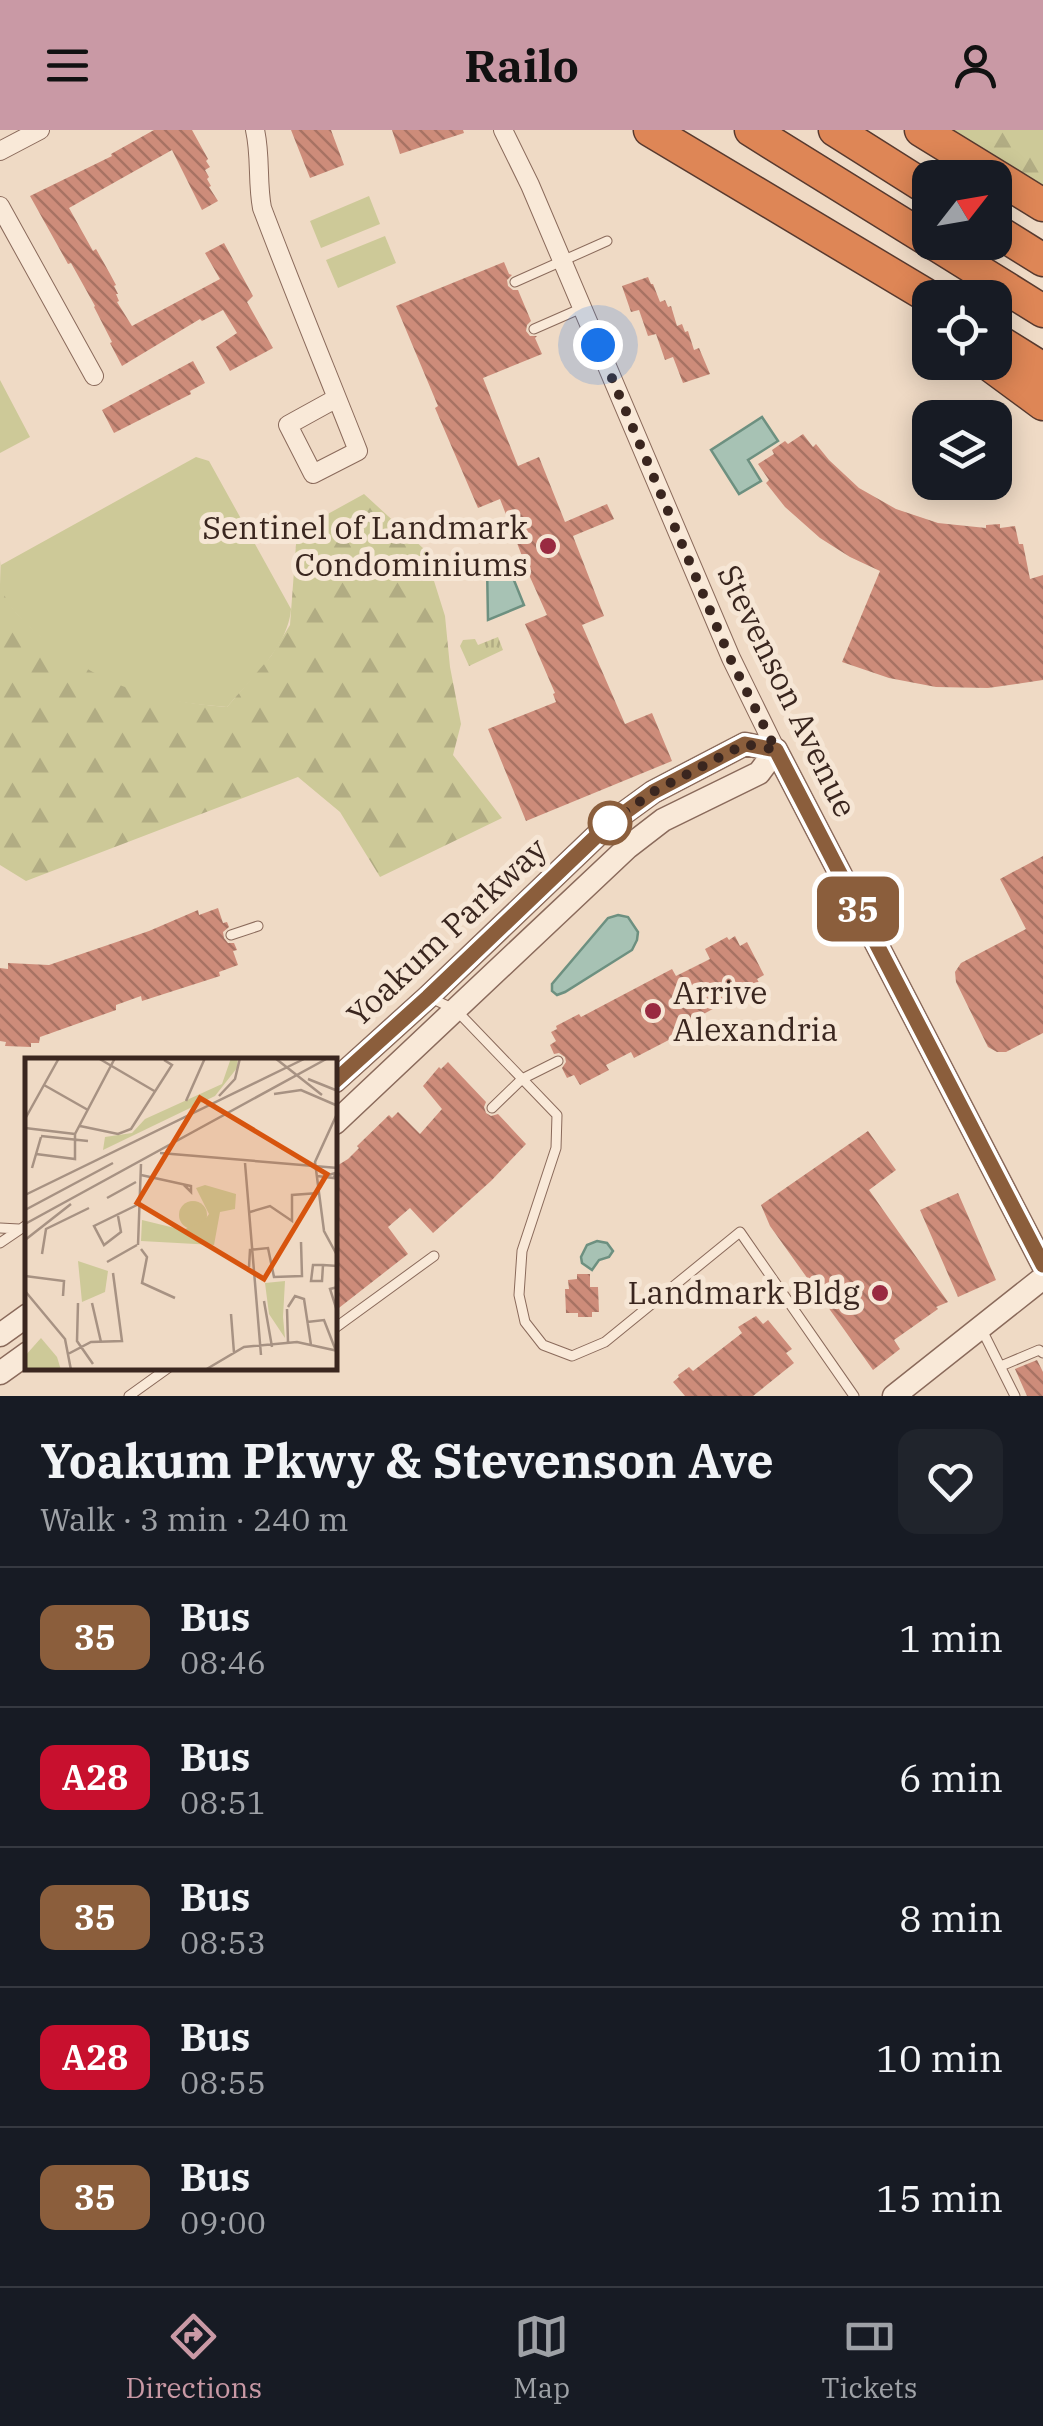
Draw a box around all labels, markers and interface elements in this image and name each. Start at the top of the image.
text: Railo [464,36,579,94]
icon: menu [40,38,95,93]
icon: person [948,38,1003,93]
north arrow [912,160,1012,260]
map controls [912,160,1012,500]
button: locate [912,280,1012,380]
your location [573,320,623,370]
button: layers [912,400,1012,500]
place label: Sentinel of Landmark Condominiums [202,506,528,585]
marker: Sentinel of Landmark Condominiums [537,535,559,557]
street label: Stevenson Avenue [709,557,867,824]
unlabelled marker [589,802,631,844]
street label: Yoakum Parkway [337,827,556,1035]
line badge: 35 [813,876,903,942]
text: 35 [837,886,879,932]
place label: Arrive Alexandria [673,971,838,1050]
marker: Arrive Alexandria [642,1000,664,1022]
inset map [25,1058,338,1371]
place label: Landmark Bldg [627,1271,860,1313]
marker: Landmark Bldg [869,1282,891,1304]
text: Yoakum Pkwy & Stevenson Ave [40,1429,774,1491]
button: heart [898,1429,1003,1534]
text: Walk · 3 min · 240 m [40,1498,348,1540]
text: Bus [180,1592,250,1641]
text: 1 min [899,1613,1003,1662]
text: 35 [74,1614,116,1660]
text: 08:46 [180,1641,266,1683]
text: Bus [180,1732,250,1781]
text: 6 min [899,1753,1003,1802]
text: A28 [62,1754,128,1800]
text: 08:51 [180,1781,266,1823]
text: Bus [180,1872,250,1921]
text: 8 min [899,1893,1003,1942]
text: 35 [74,1894,116,1940]
text: 08:53 [180,1921,266,1963]
text: Bus [180,2012,250,2061]
text: 10 min [876,2033,1003,2082]
text: A28 [62,2034,128,2080]
text: 08:55 [180,2061,266,2103]
text: Bus [180,2152,250,2201]
text: 15 min [876,2173,1003,2222]
text: 35 [74,2174,116,2220]
text: 09:00 [180,2201,266,2243]
tab: Directions [126,2309,262,2406]
tab: Map [513,2309,570,2406]
tab: Tickets [821,2309,917,2406]

